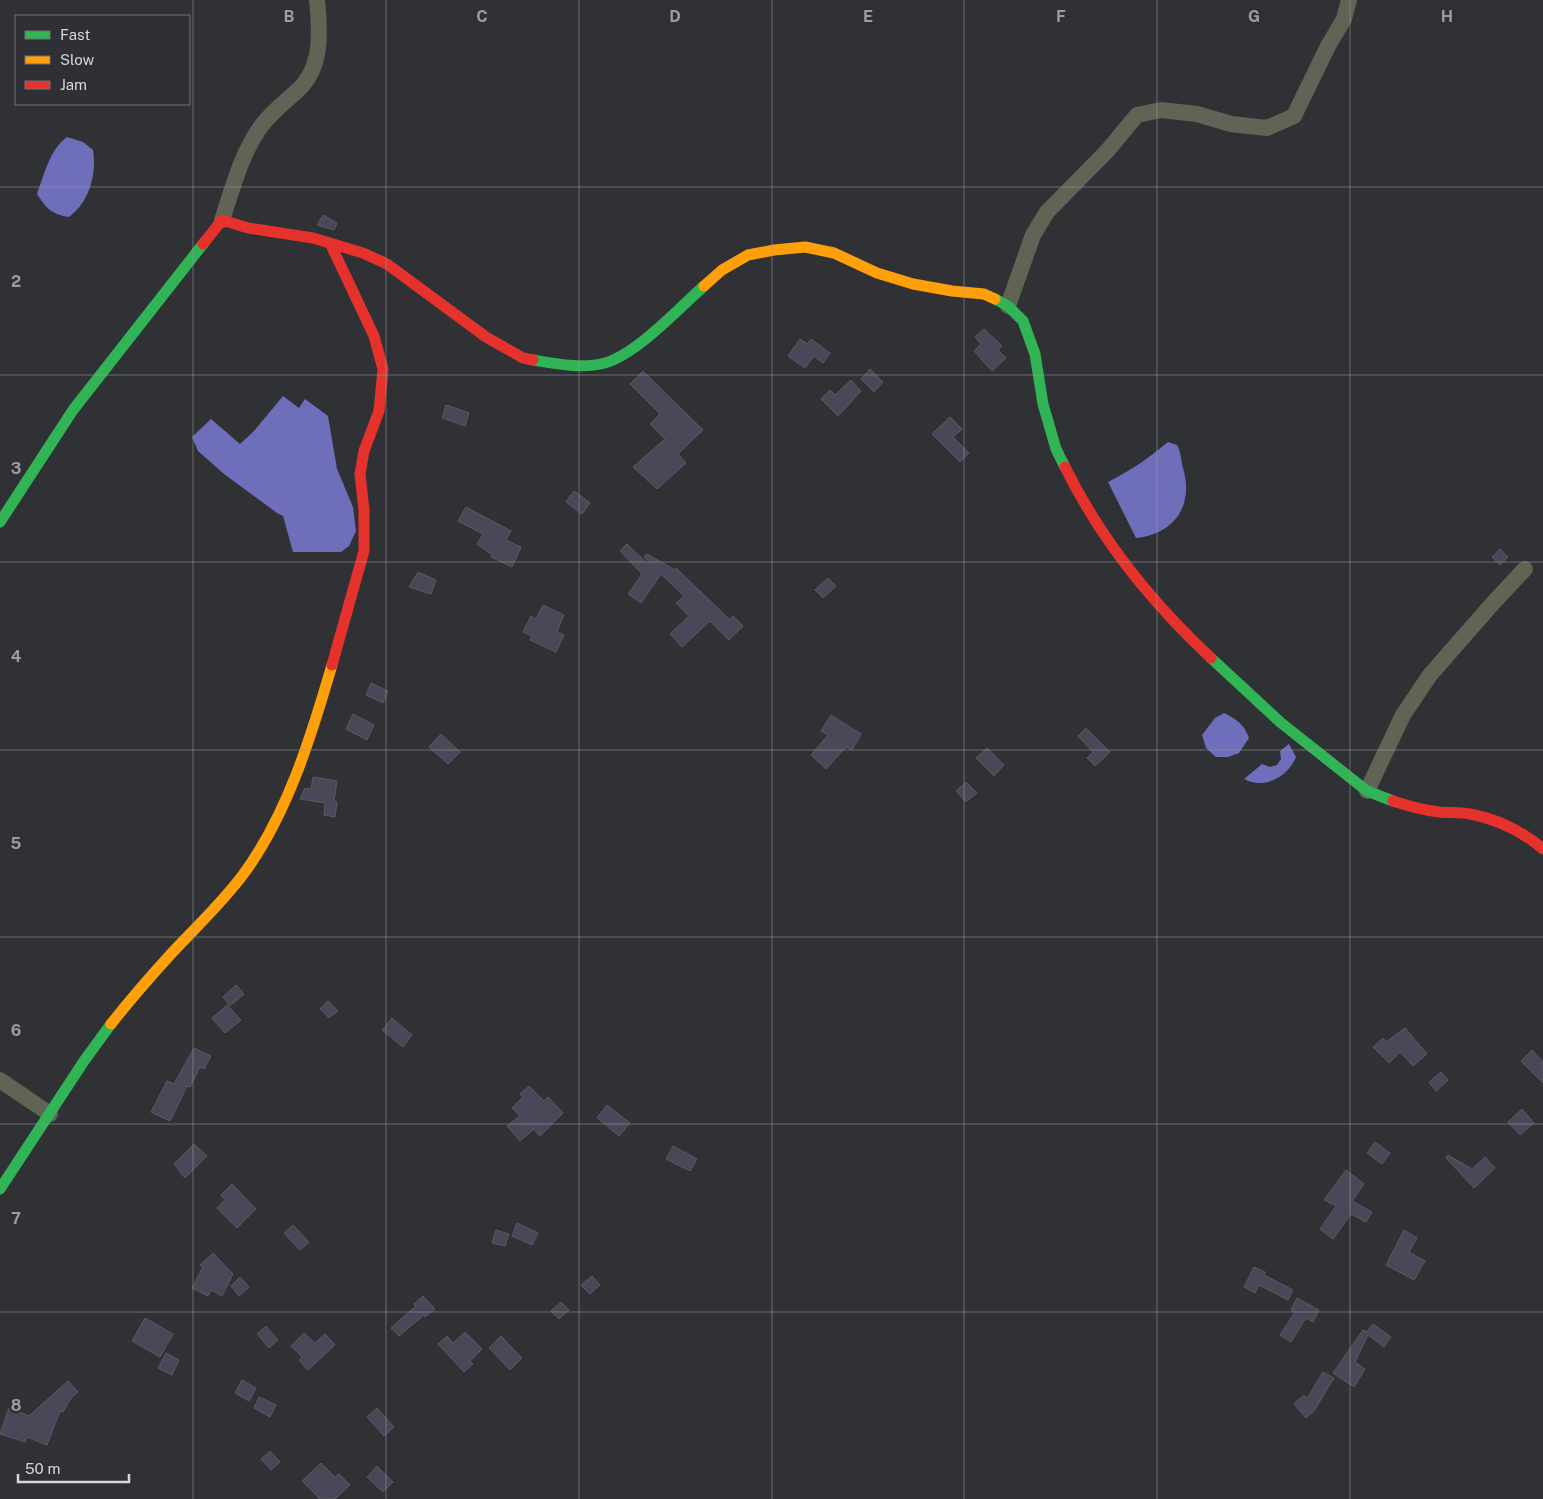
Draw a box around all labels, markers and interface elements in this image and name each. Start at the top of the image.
text: B [284,7,295,26]
text: C [476,7,488,26]
text: D [669,7,681,26]
text: E [863,7,873,26]
text: F [1056,7,1066,26]
text: G [1248,7,1260,26]
text: H [1441,7,1453,26]
legend [15,15,190,105]
text: Fast [60,26,90,43]
text: Slow [60,51,95,68]
text: Jam [60,76,87,93]
text: 2 [11,272,21,291]
text: 3 [11,459,21,478]
text: 4 [11,647,22,666]
text: 5 [11,834,22,853]
text: 6 [11,1021,21,1040]
text: 7 [11,1209,21,1228]
text: 8 [11,1396,22,1415]
scale bar [18,1452,129,1484]
text: 50 m [25,1460,60,1477]

